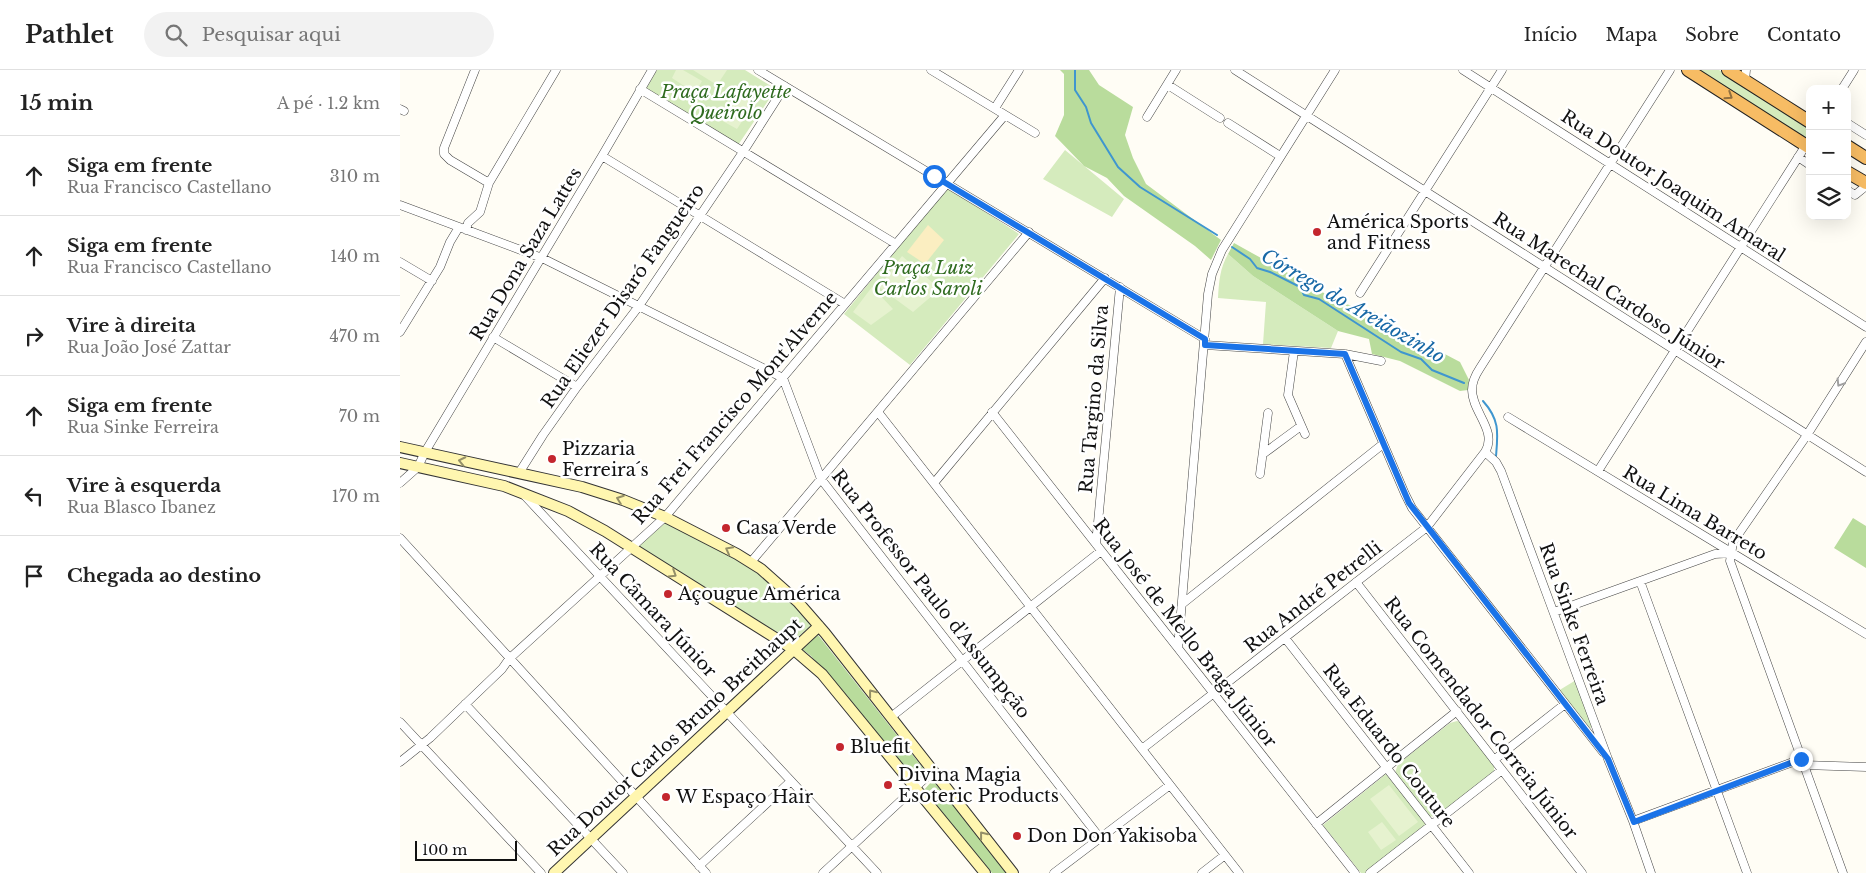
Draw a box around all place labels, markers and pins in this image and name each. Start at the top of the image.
place label: América Sports and Fitness [1326,211,1469,254]
marker: América Sports and Fitness [1311,226,1323,238]
place label: Pizzaria Ferreira´s [562,438,649,481]
marker: Pizzaria Ferreira´s [546,453,558,465]
place label: Casa Verde [736,517,837,539]
marker: Casa Verde [720,522,732,534]
place label: Açougue América [677,583,841,605]
marker: Açougue América [662,588,674,600]
place label: Bluefit [850,736,911,758]
marker: Bluefit [834,741,846,753]
place label: Divina Magia Esoteric Products [898,764,1059,807]
marker: Divina Magia Esoteric Products [882,779,894,791]
place label: W Espaço Hair [675,786,813,808]
marker: W Espaço Hair [660,791,672,803]
place label: Don Don Yakisoba [1027,825,1197,847]
marker: Don Don Yakisoba [1011,830,1023,842]

